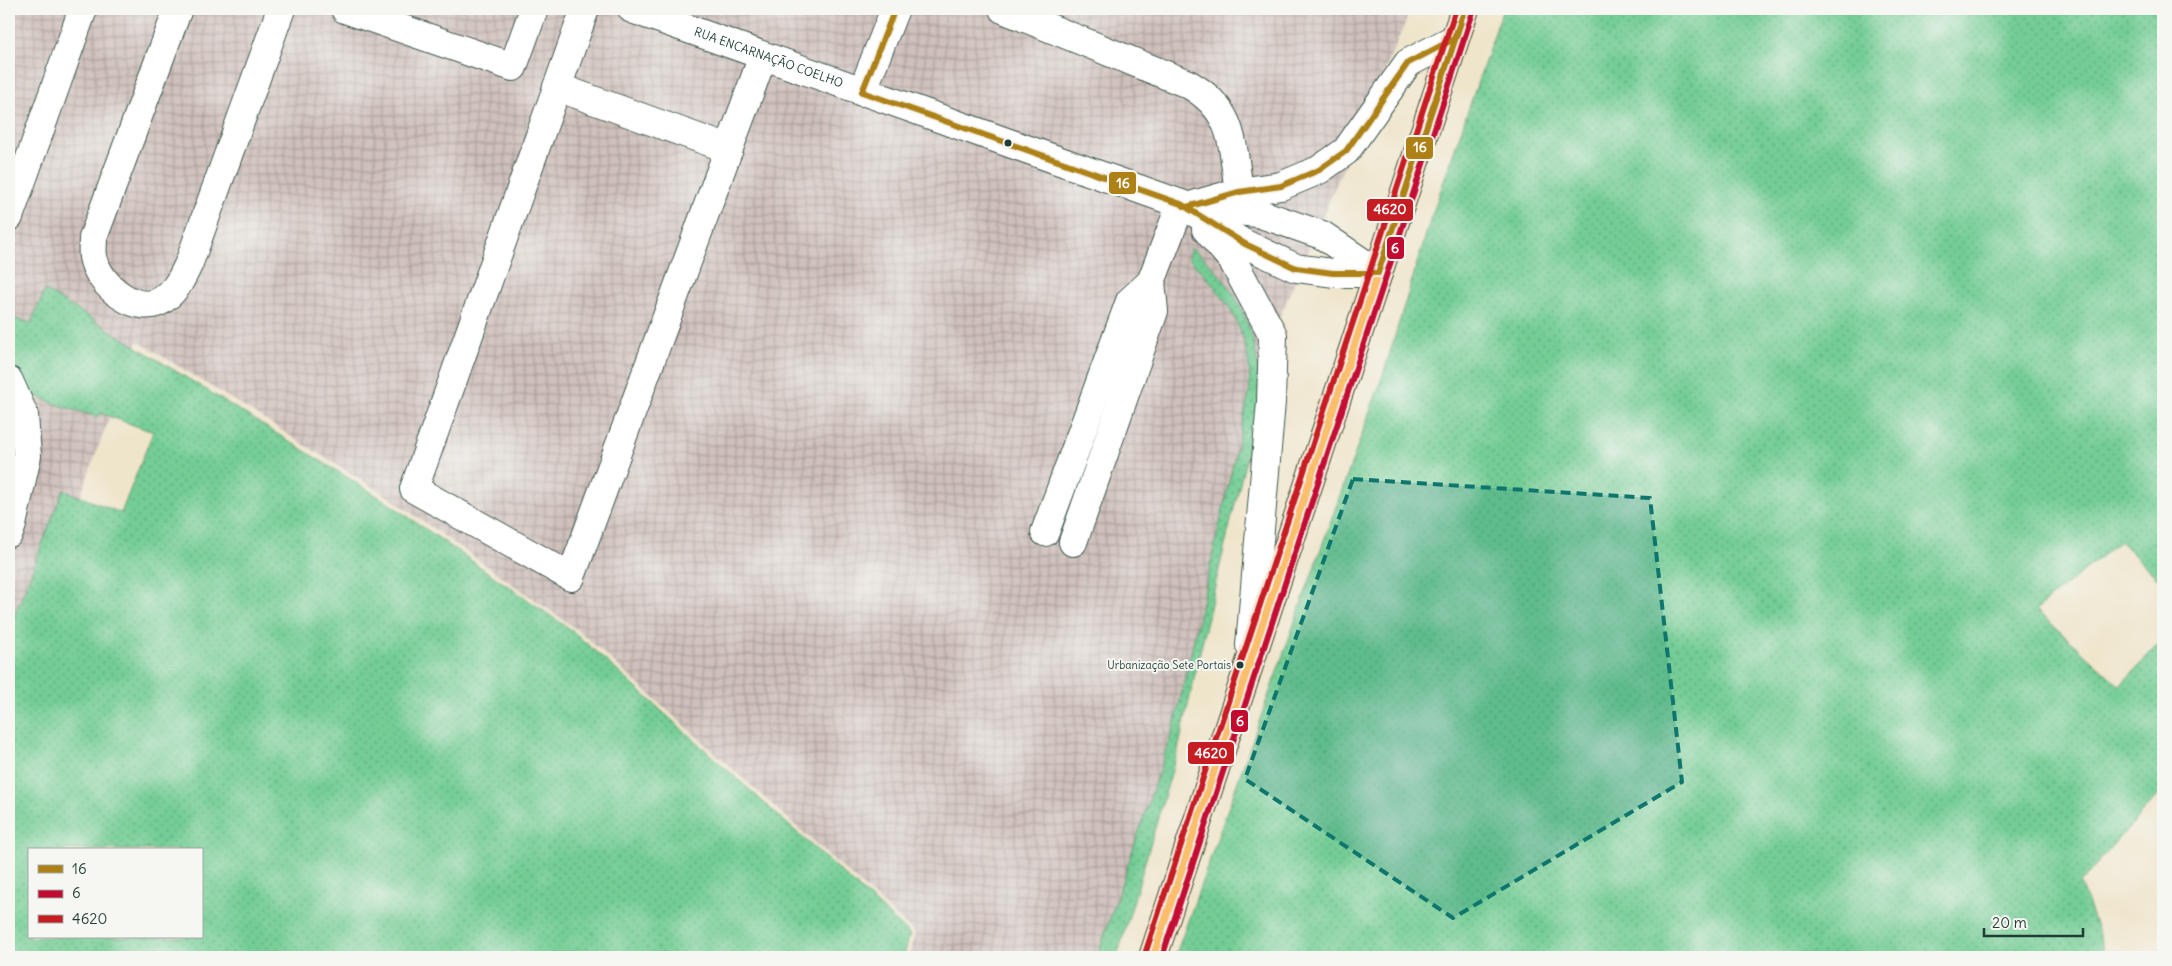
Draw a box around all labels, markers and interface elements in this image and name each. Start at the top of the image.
street label: RUA ENCARNAÇÃO COELHO [692,24,845,90]
line badge: 16 [1405,136,1434,160]
unlabelled marker [1003,138,1013,148]
text: 16 [1413,138,1427,156]
line badge: 16 [1108,171,1137,195]
text: 16 [1116,174,1130,192]
line badge: 4620 [1366,198,1414,222]
text: 4620 [1373,200,1407,218]
line badge: 6 [1386,236,1405,260]
text: 6 [1391,239,1399,257]
place label: Urbanização Sete Portais [1107,658,1231,672]
marker: Urbanização Sete Portais [1235,660,1245,670]
line badge: 6 [1230,709,1249,733]
text: 6 [1236,712,1244,730]
line badge: 4620 [1187,741,1235,765]
text: 4620 [1194,744,1228,762]
legend [28,848,202,938]
text: 16 [72,859,87,878]
text: 6 [72,883,81,902]
scale bar [1984,906,2083,938]
text: 4620 [72,909,107,928]
text: 20 m [1992,913,2027,932]

